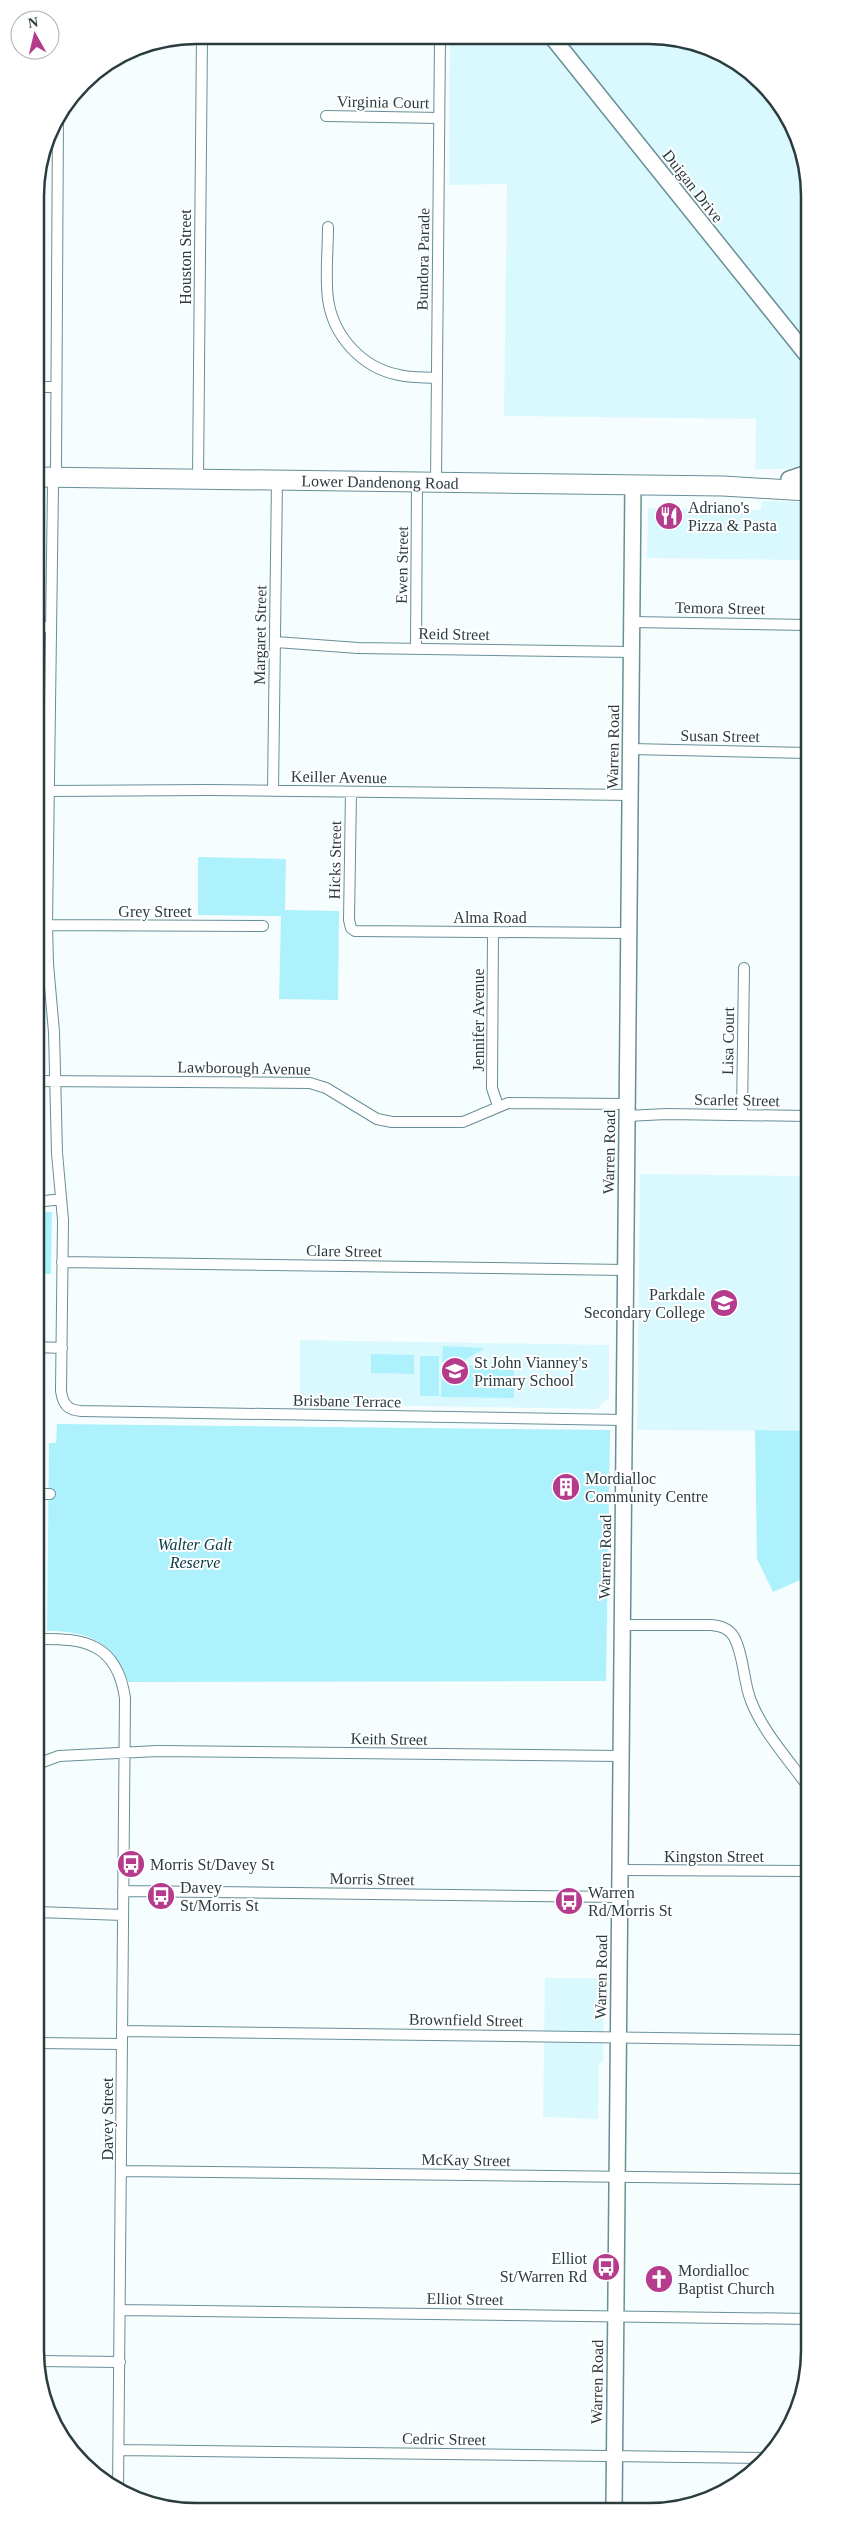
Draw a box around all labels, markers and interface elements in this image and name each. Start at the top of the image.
north arrow [10,10,60,60]
text: N [27,14,39,31]
street label: Virginia Court [337,93,430,112]
street label: Duigan Drive [659,146,727,226]
street label: Bundora Parade [414,208,432,310]
street label: Houston Street [177,209,194,305]
street label: Lower Dandenong Road [301,472,459,493]
place label: Adriano's Pizza & Pasta [688,499,777,534]
restaurant icon: Adriano's Pizza & Pasta [654,501,684,531]
street label: Ewen Street [393,525,411,604]
street label: Margaret Street [251,584,270,685]
street label: Temora Street [675,599,766,617]
street label: Reid Street [418,625,490,643]
street label: Warren Road [604,705,622,789]
street label: Susan Street [680,727,760,745]
street label: Keiller Avenue [291,768,387,786]
street label: Hicks Street [326,820,344,899]
street label: Grey Street [118,903,192,921]
street label: Alma Road [453,909,527,926]
street label: Jennifer Avenue [470,968,487,1072]
street label: Lisa Court [719,1006,737,1075]
street label: Lawborough Avenue [177,1058,311,1079]
street label: Scarlet Street [694,1091,781,1109]
street label: Warren Road [600,1110,618,1194]
street label: Clare Street [306,1242,383,1260]
place label: Parkdale Secondary College [584,1286,705,1322]
school or university icon: Parkdale Secondary College [709,1288,739,1318]
place label: St John Vianney's Primary School [474,1354,588,1390]
school or university icon: St John Vianney's Primary School [440,1356,470,1386]
street label: Brisbane Terrace [293,1392,401,1410]
place label: Mordialloc Community Centre [585,1470,708,1506]
building icon: Mordialloc Community Centre [551,1472,581,1502]
street label: Warren Road [596,1515,614,1599]
park label: Walter Galt Reserve [158,1536,233,1571]
street label: Keith Street [350,1730,428,1748]
street label: Kingston Street [664,1848,765,1866]
bus stop icon: Morris St/Davey St [116,1849,146,1879]
place label: Morris St/Davey St [150,1856,275,1874]
street label: Morris Street [329,1870,415,1888]
place label: Davey St/Morris St [180,1879,259,1914]
bus stop icon: Davey St/Morris St [146,1881,176,1911]
place label: Warren Rd/Morris St [588,1884,673,1919]
bus stop icon: Warren Rd/Morris St [554,1886,584,1916]
street label: Warren Road [592,1935,610,2019]
street label: Brownfield Street [409,2011,524,2030]
street label: Davey Street [99,2077,117,2161]
street label: McKay Street [421,2151,511,2170]
place label: Elliot St/Warren Rd [500,2250,588,2285]
bus stop icon: Elliot St/Warren Rd [591,2252,621,2282]
place label: Mordialloc Baptist Church [678,2262,774,2298]
church icon: Mordialloc Baptist Church [644,2264,674,2294]
street label: Elliot Street [426,2290,504,2308]
street label: Warren Road [588,2340,606,2424]
street label: Cedric Street [402,2430,487,2448]

